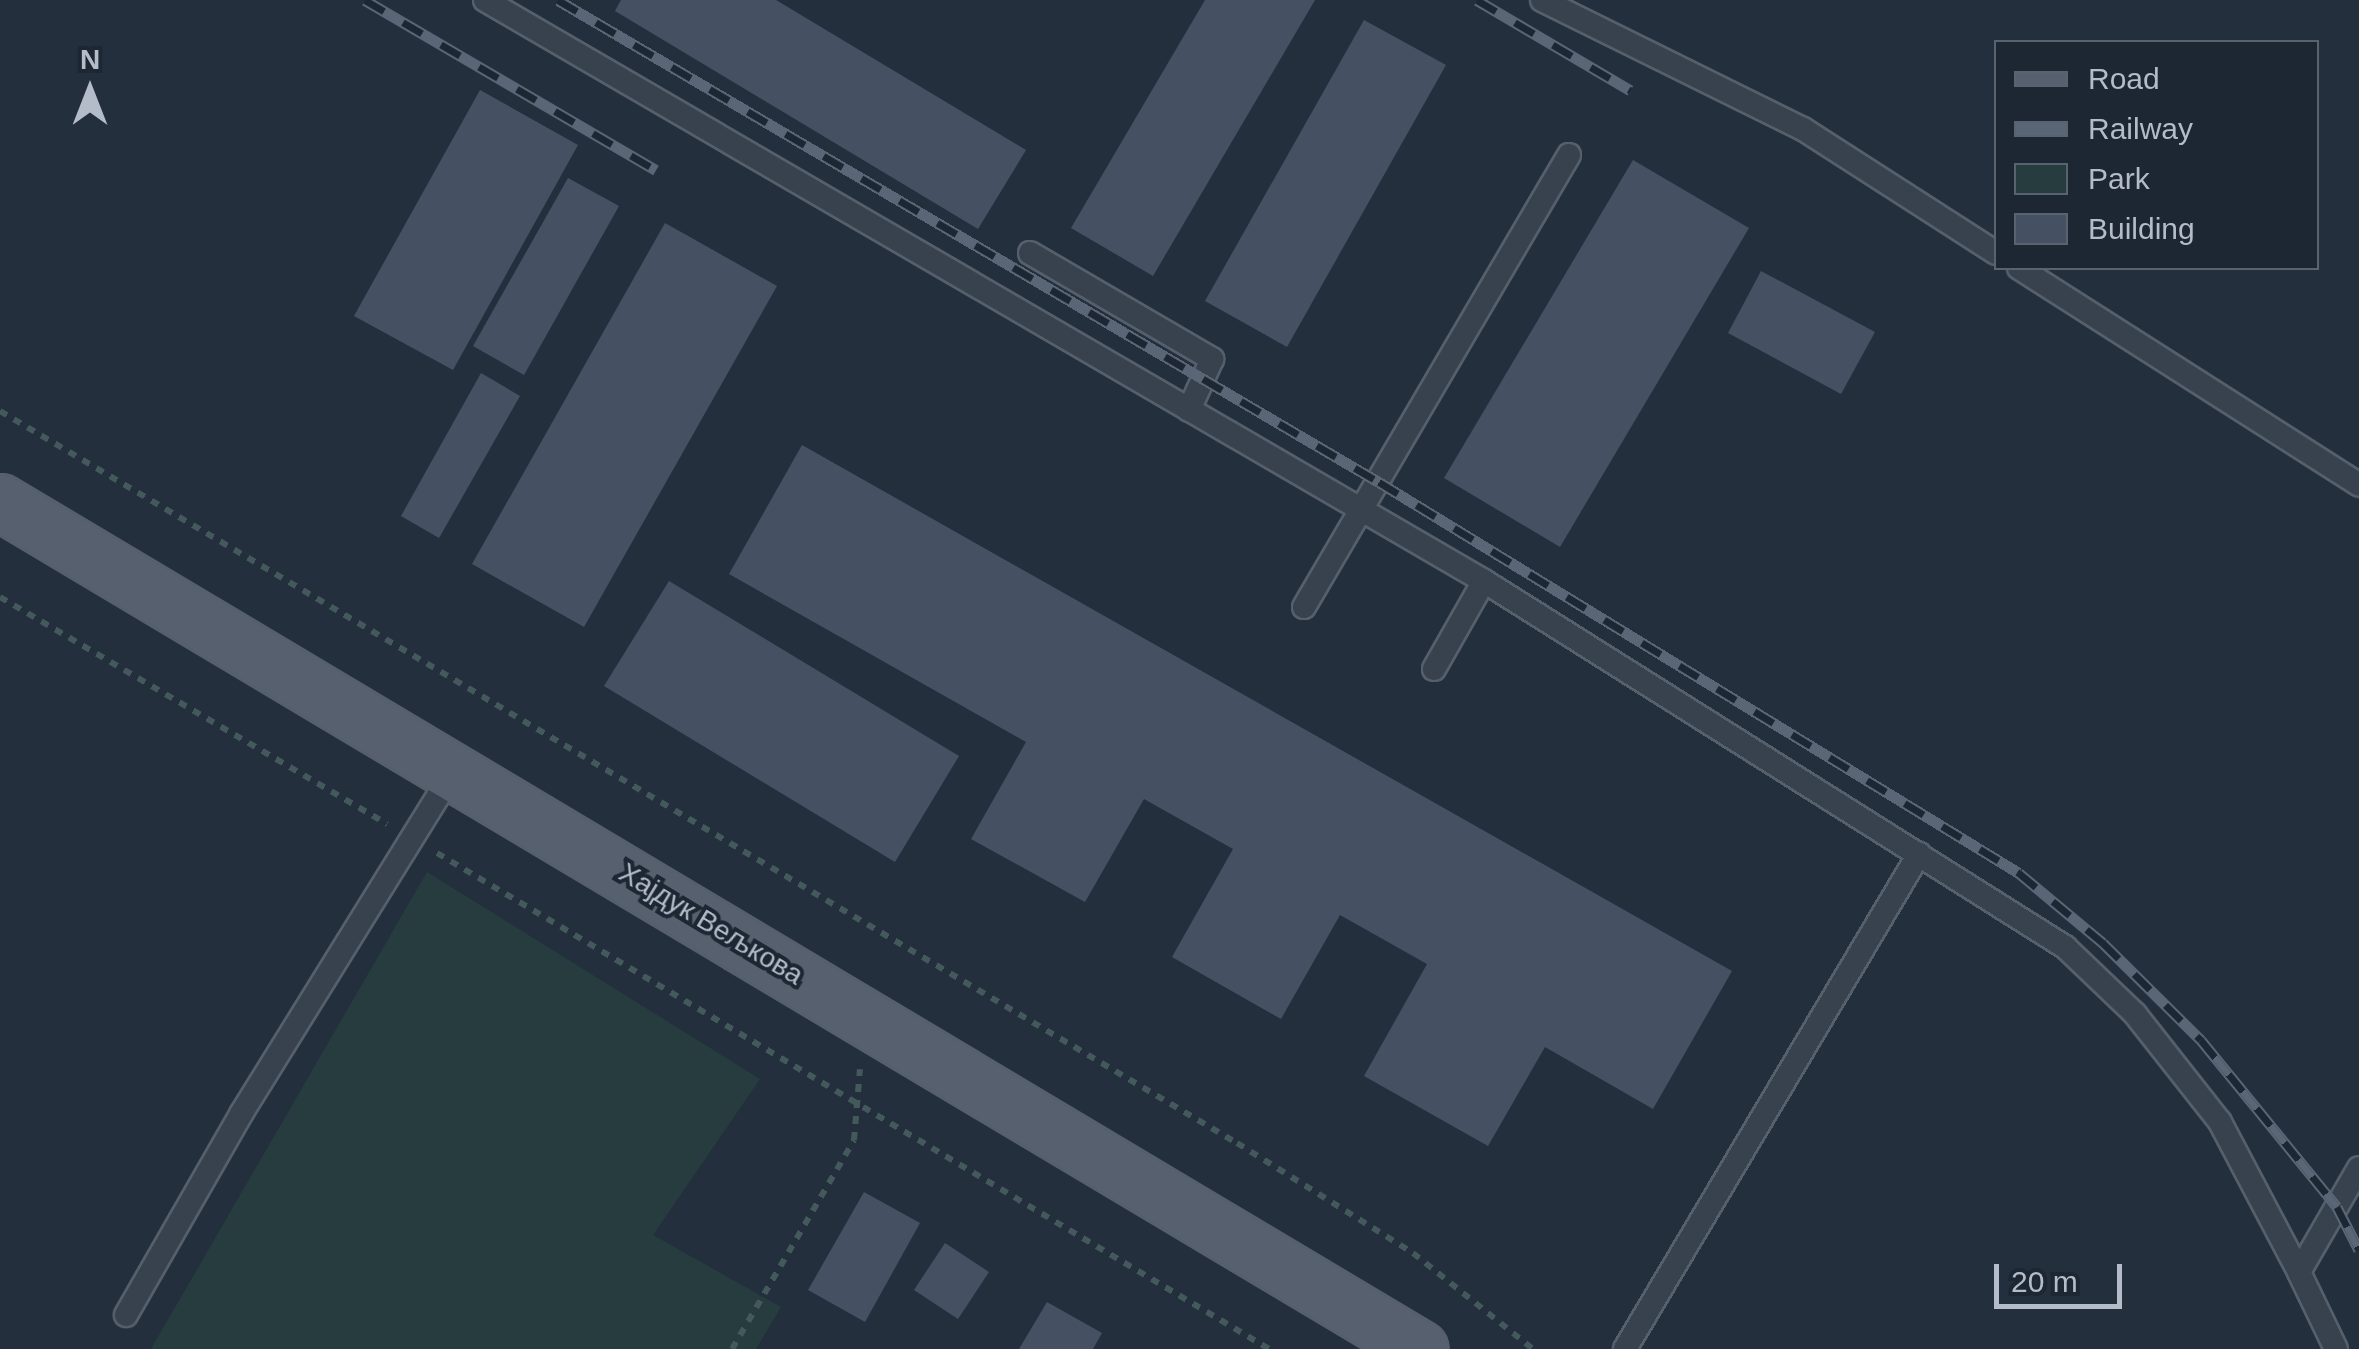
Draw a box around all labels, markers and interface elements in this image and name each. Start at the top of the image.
north arrow [40,40,140,140]
legend [1994,40,2319,270]
text: N [80,44,100,75]
text: Road [2088,62,2160,95]
text: Railway [2088,112,2193,145]
text: Park [2088,162,2150,195]
text: Building [2088,212,2195,245]
street label: Хајдук Вељкова [613,856,809,992]
scale bar [1999,1244,2126,1306]
text: 20 m [2011,1265,2078,1298]

